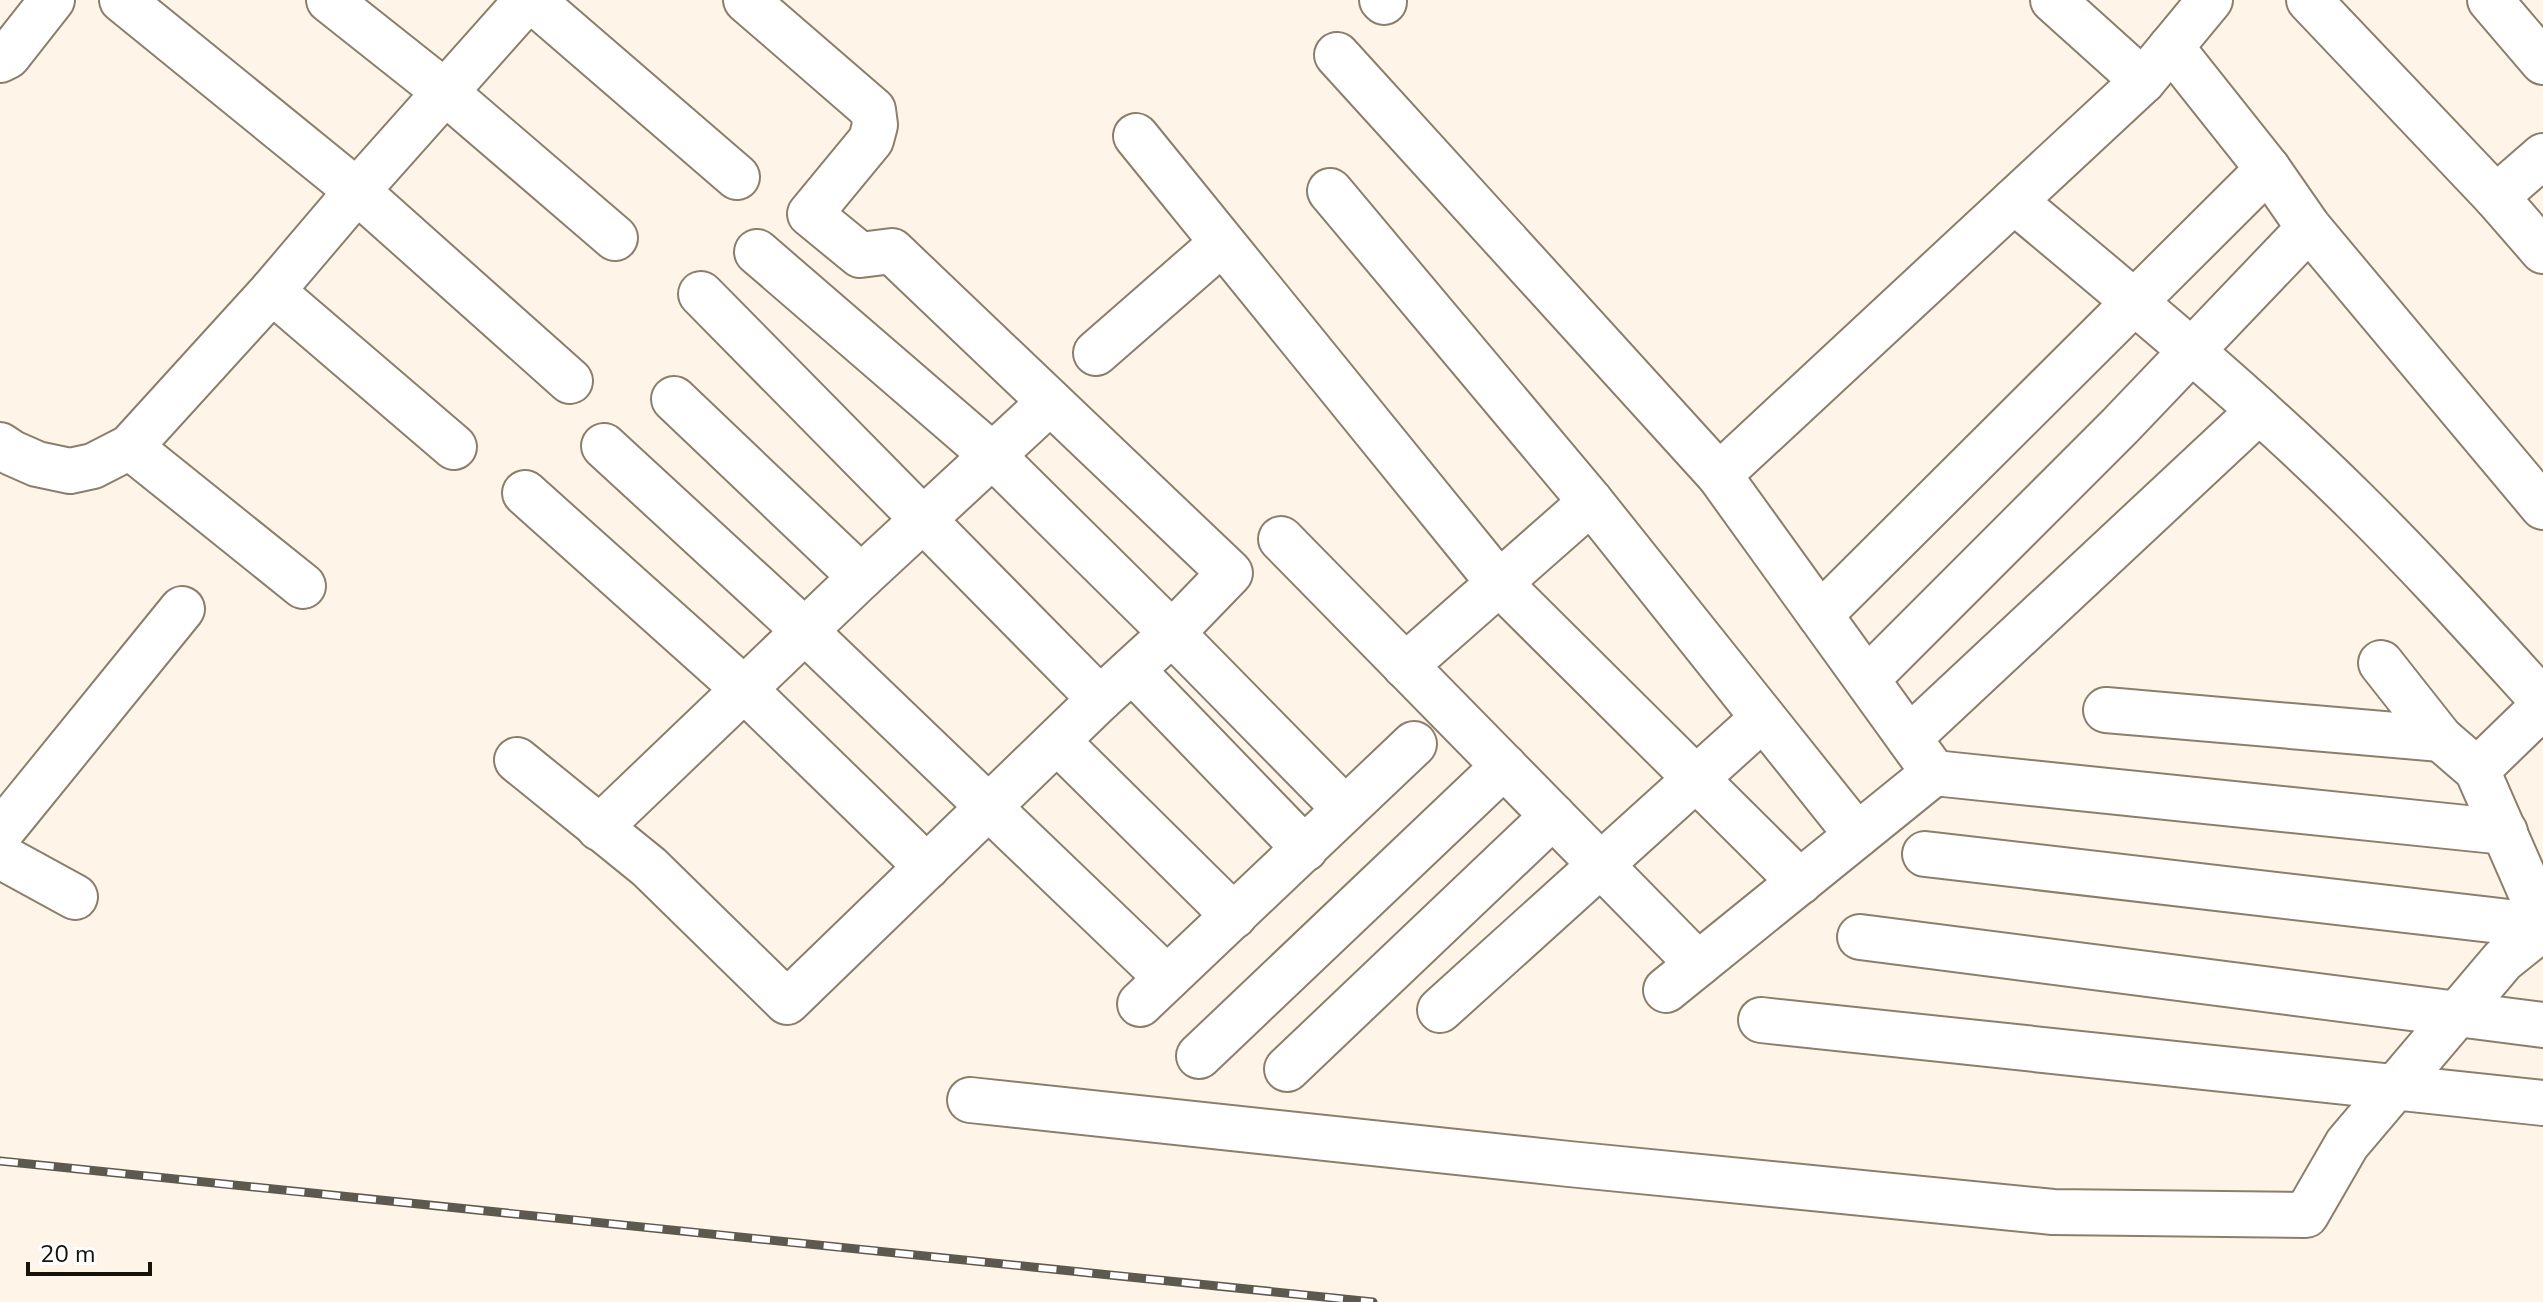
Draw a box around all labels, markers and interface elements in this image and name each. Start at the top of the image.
scale bar [28,1226,150,1276]
text: 20 m [40,1238,96,1270]

